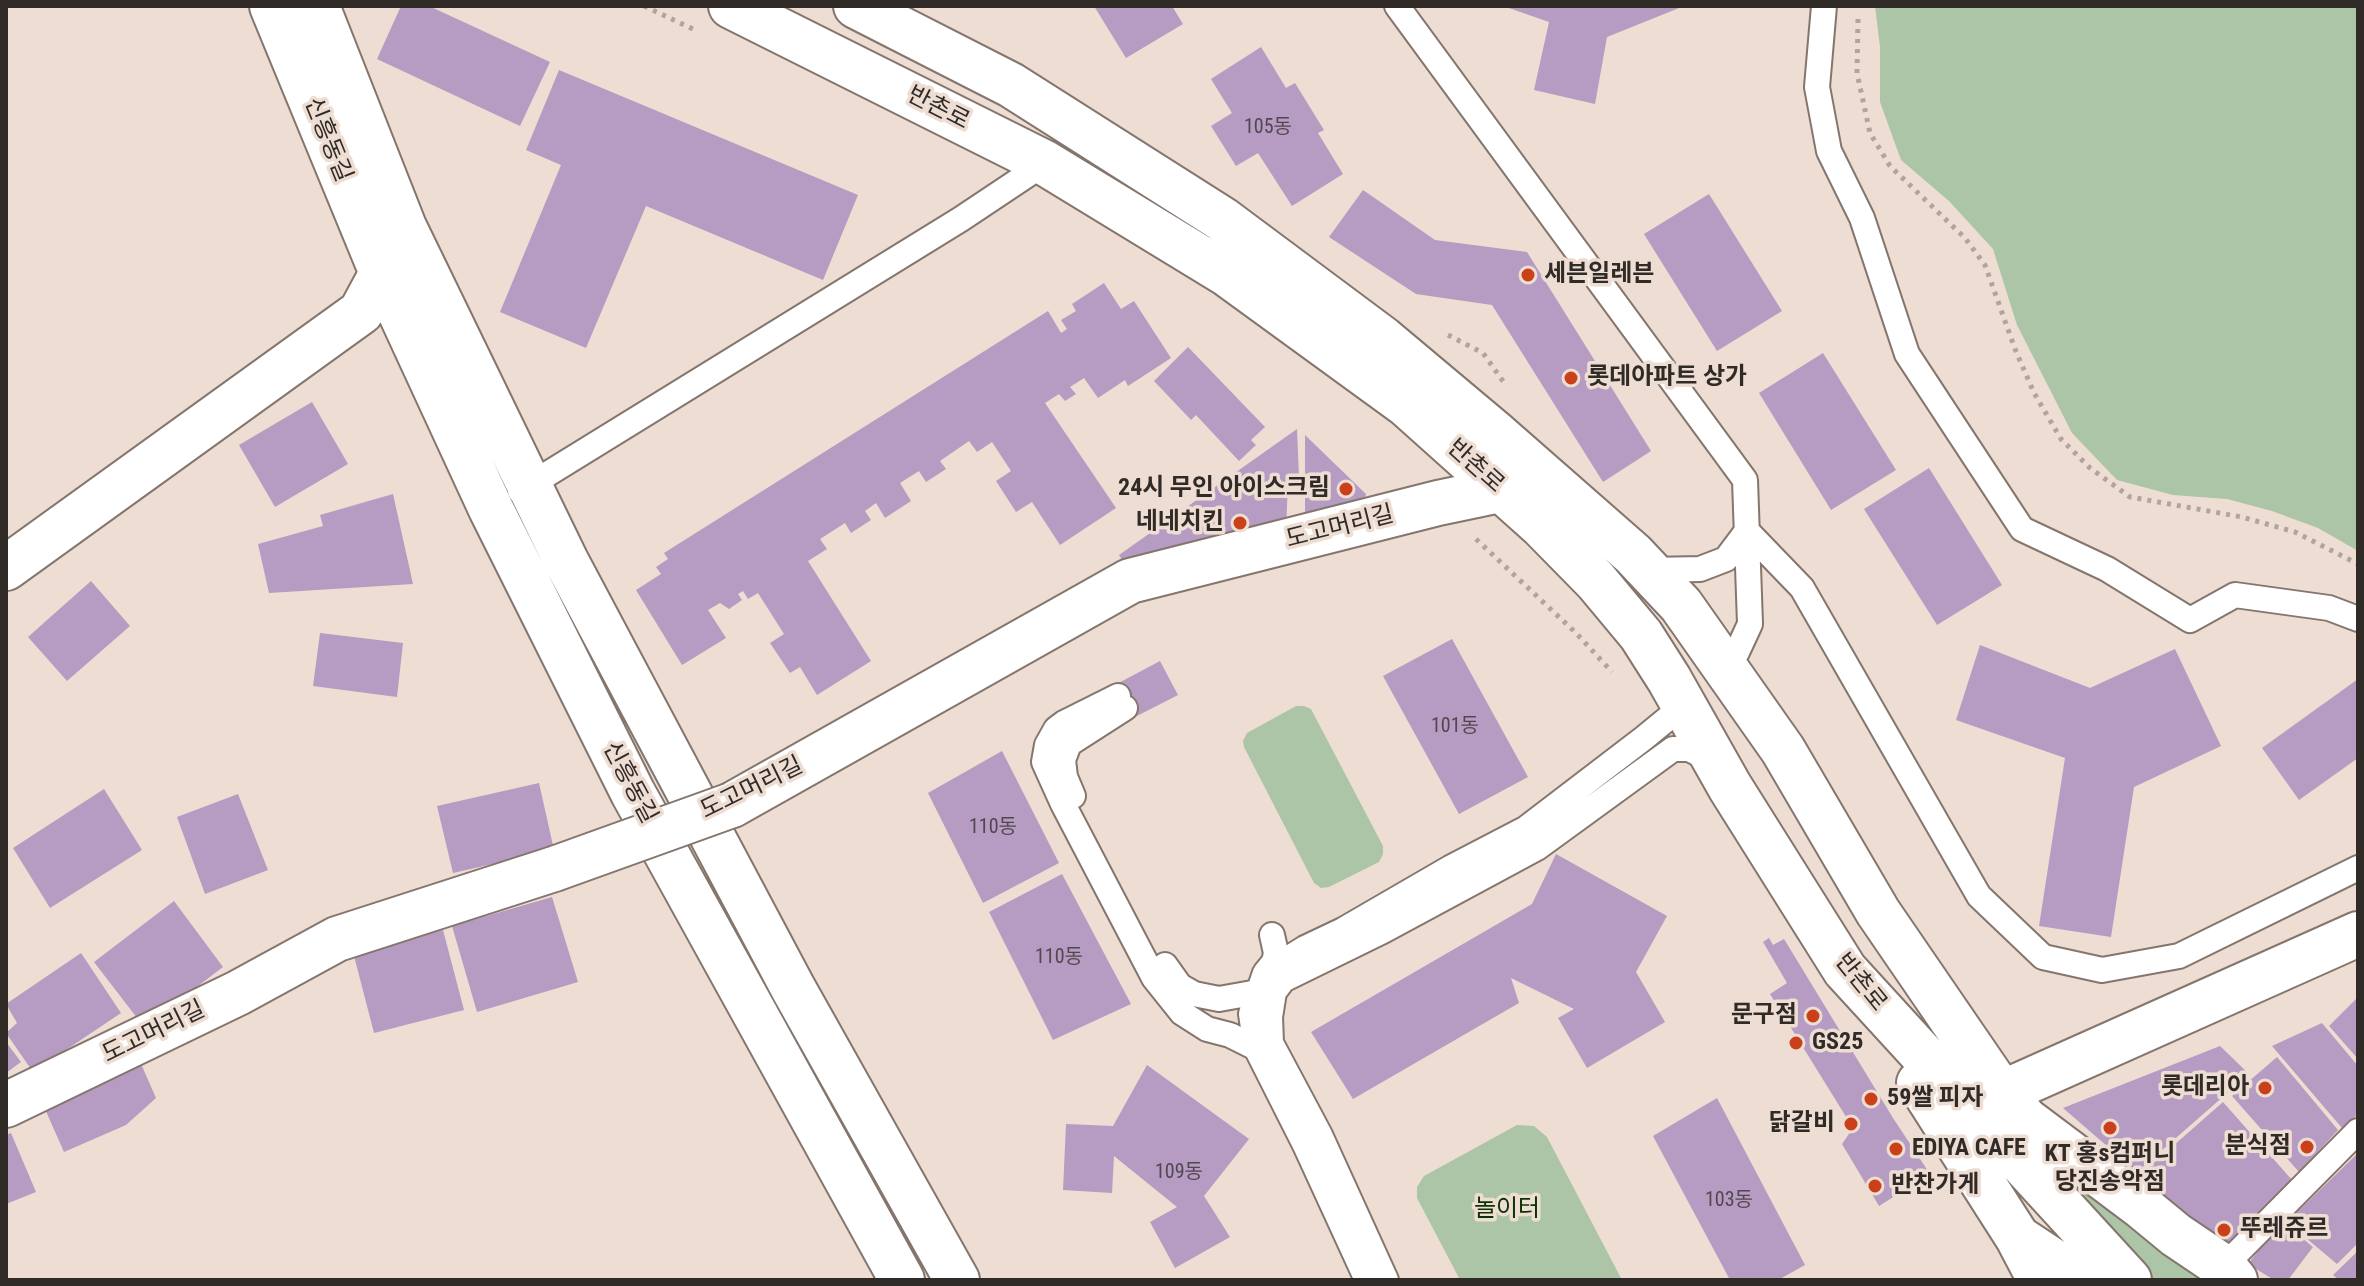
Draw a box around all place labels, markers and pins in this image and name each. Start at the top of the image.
place label: 세븐일레븐 [1544,261,1654,289]
marker: 세븐일레븐 [1519,266,1537,284]
place label: 롯데아파트 상가 [1587,364,1747,392]
marker: 롯데아파트 상가 [1562,369,1580,387]
place label: 24시 무인 아이스크림 [1118,475,1330,503]
marker: 24시 무인 아이스크림 [1337,480,1355,498]
place label: 네네치킨 [1136,509,1224,537]
marker: 네네치킨 [1231,514,1249,532]
place label: 문구점 [1731,1002,1797,1030]
marker: 문구점 [1804,1007,1822,1025]
place label: GS25 [1812,1029,1863,1057]
marker: GS25 [1787,1034,1805,1052]
place label: 롯데리아 [2161,1074,2249,1102]
marker: 롯데리아 [2256,1079,2274,1097]
place label: 59쌀 피자 [1887,1085,1983,1113]
marker: 59쌀 피자 [1862,1090,1880,1108]
place label: 닭갈비 [1769,1110,1835,1138]
marker: 닭갈비 [1842,1115,1860,1133]
marker: KT 홍s컴퍼니 당진송악점 [2101,1119,2119,1137]
place label: 분식점 [2225,1133,2291,1161]
place label: EDIYA CAFE [1912,1135,2026,1163]
marker: 분식점 [2298,1138,2316,1156]
marker: EDIYA CAFE [1887,1140,1905,1158]
place label: KT 홍s컴퍼니 당진송악점 [2044,1141,2176,1197]
place label: 반찬가게 [1891,1172,1979,1200]
marker: 반찬가게 [1866,1177,1884,1195]
place label: 뚜레쥬르 [2240,1216,2328,1244]
marker: 뚜레쥬르 [2215,1221,2233,1239]

